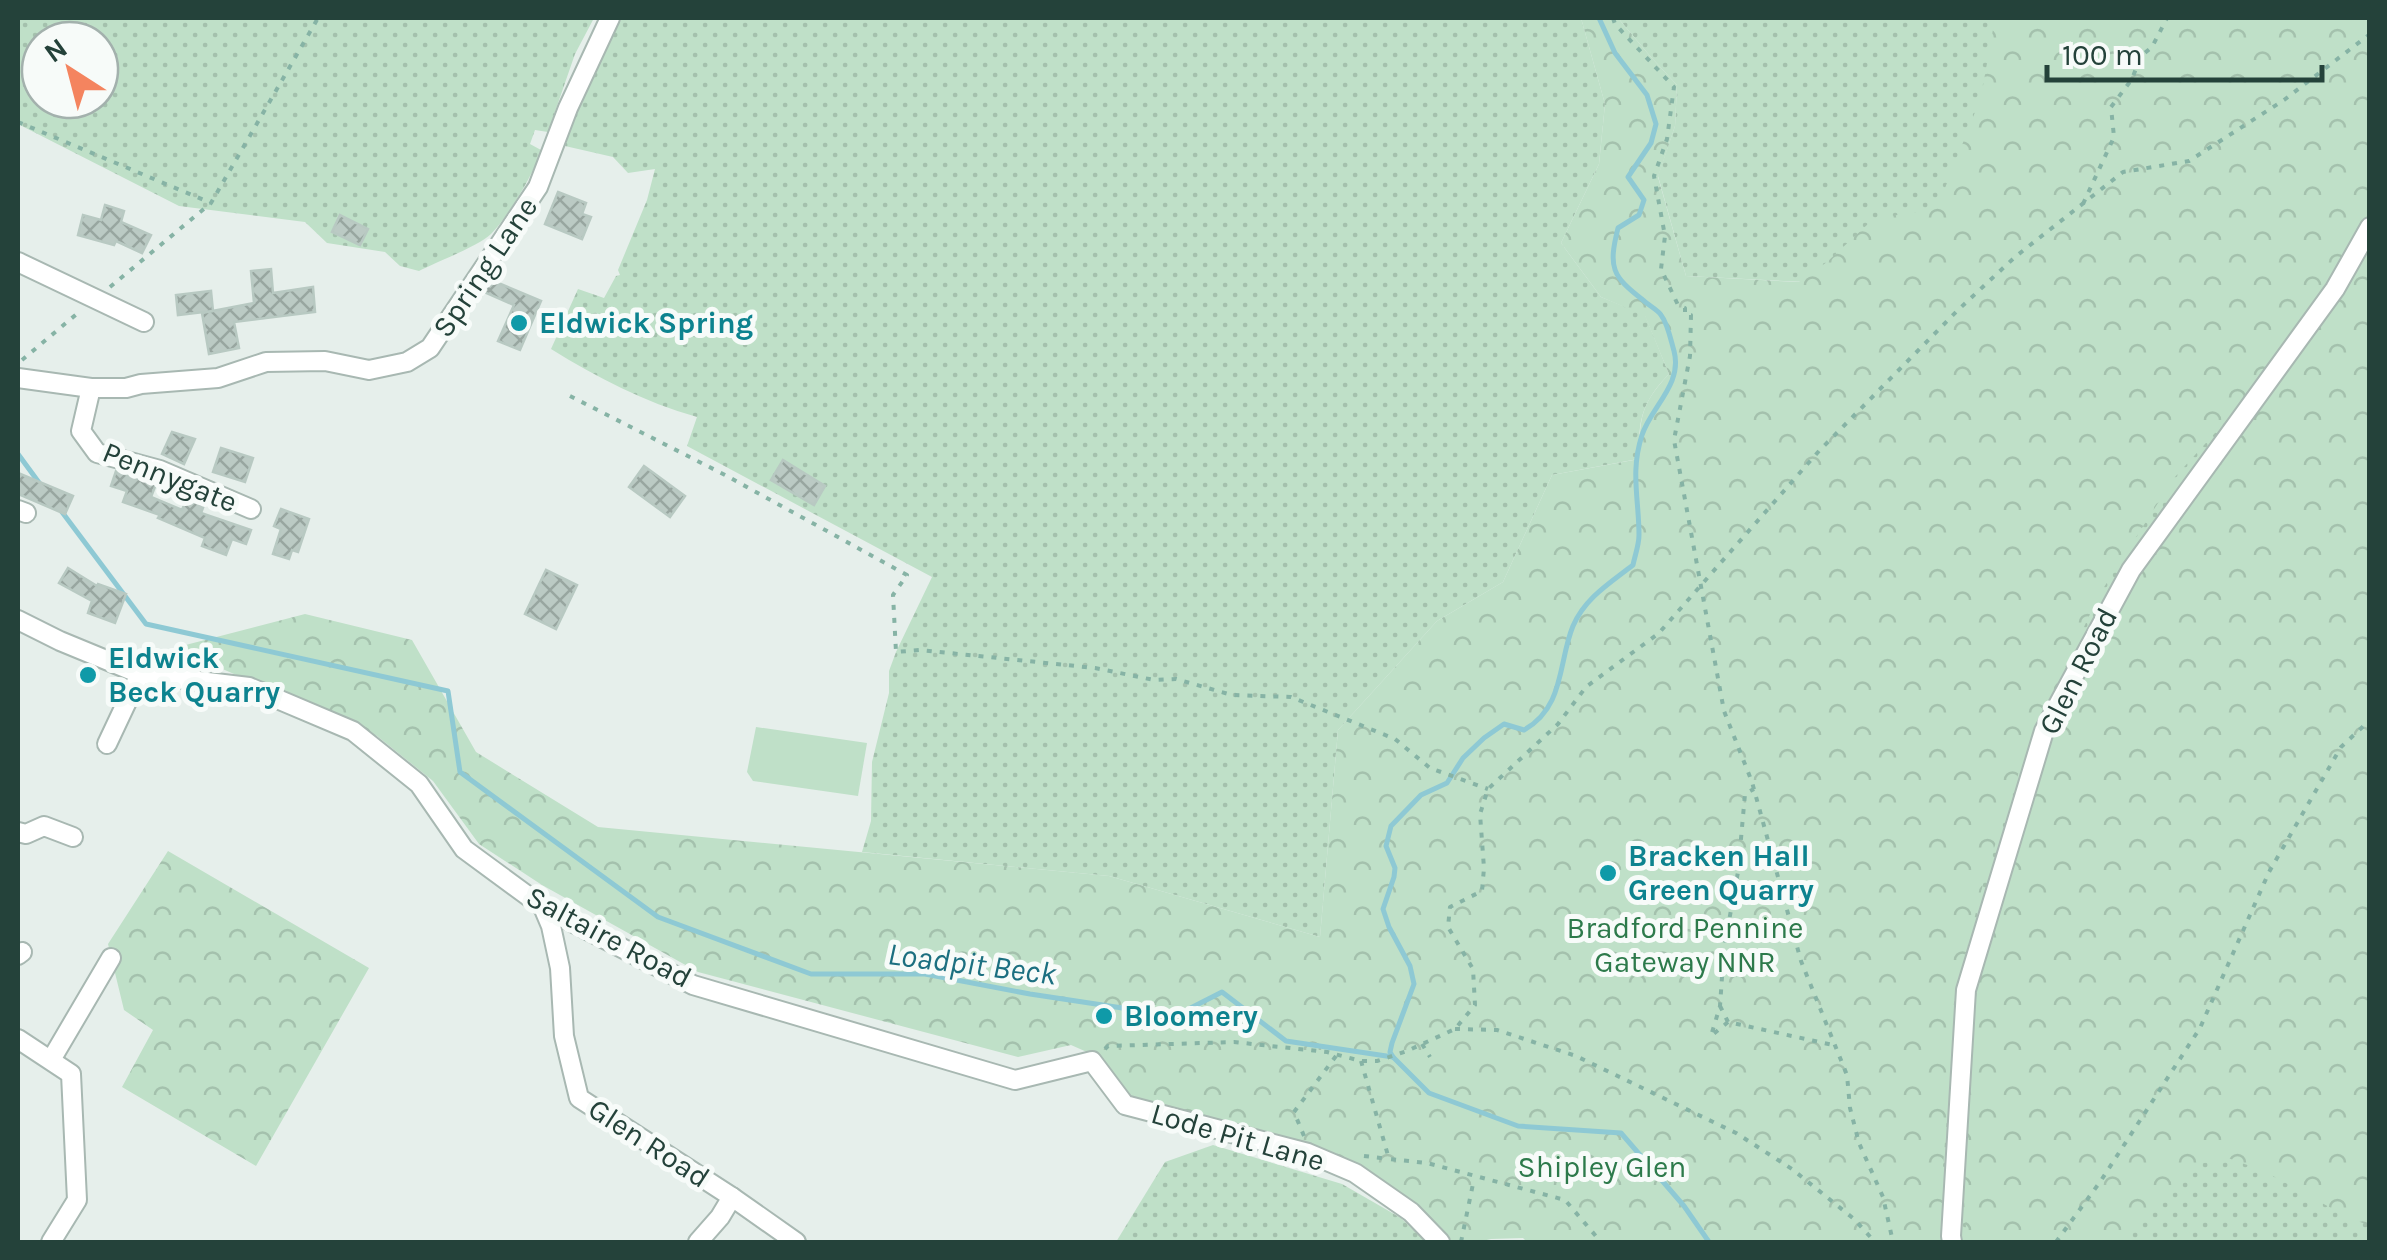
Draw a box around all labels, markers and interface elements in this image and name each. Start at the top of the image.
north arrow [20,20,120,120]
scale bar [2047,20,2322,82]
text: N [38,31,73,69]
text: 100 m [2062,37,2143,73]
street label: Spring Lane [425,190,545,344]
place label: Eldwick Spring [539,305,753,341]
marker: Eldwick Spring [508,312,530,334]
street label: Pennygate [97,434,243,520]
street label: Glen Road [2031,602,2125,740]
place label: Eldwick Beck Quarry [108,640,280,710]
marker: Eldwick Beck Quarry [77,664,99,686]
place label: Bracken Hall Green Quarry [1628,838,1814,908]
marker: Bracken Hall Green Quarry [1597,862,1619,884]
street label: Saltaire Road [520,878,698,996]
park label: Bradford Pennine Gateway NNR [1567,910,1803,980]
water label: Loadpit Beck [886,935,1059,993]
place label: Bloomery [1124,998,1258,1034]
marker: Bloomery [1093,1005,1115,1027]
street label: Glen Road [582,1090,716,1196]
street label: Lode Pit Lane [1147,1095,1329,1179]
park label: Shipley Glen [1518,1149,1686,1185]

